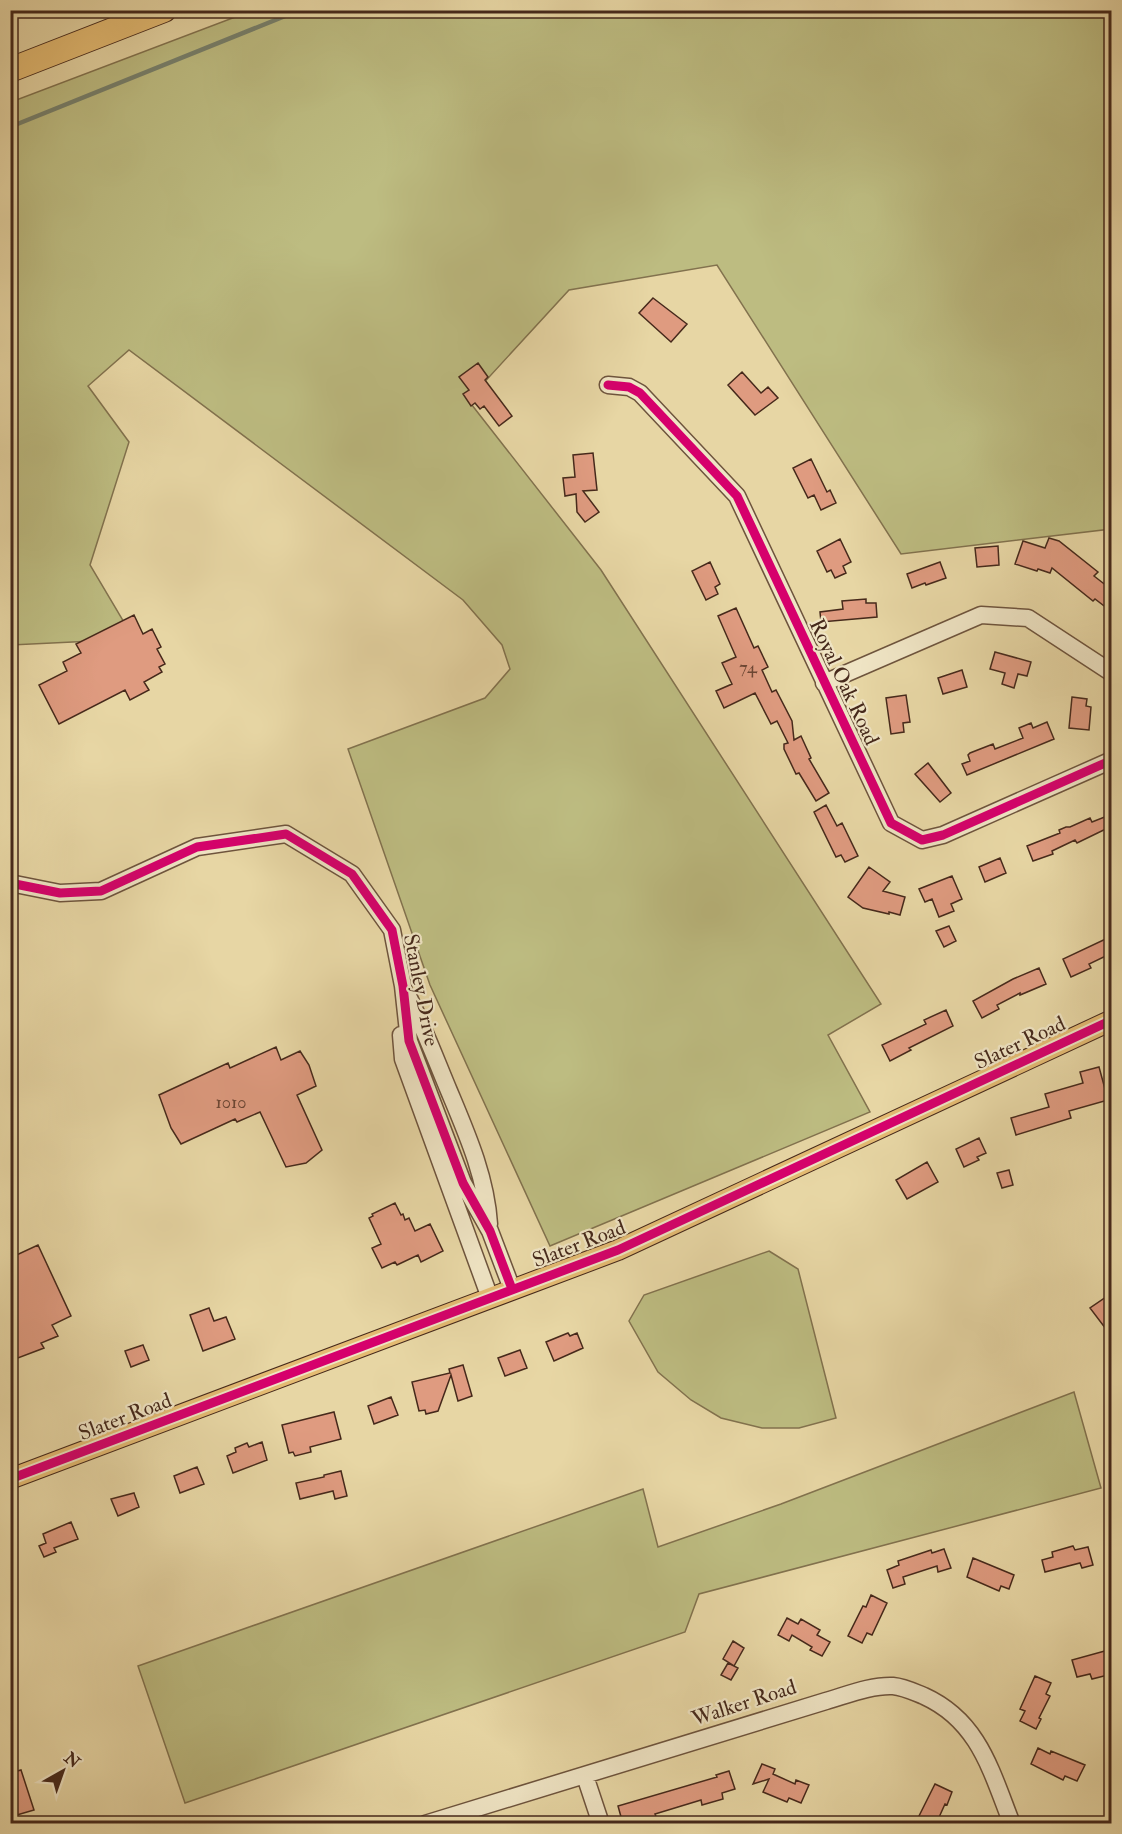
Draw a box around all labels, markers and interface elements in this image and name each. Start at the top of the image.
street label: Royal Oak Road [803,614,885,750]
house number: 74 [739,656,758,679]
street label: Stanley Drive [397,932,445,1049]
street label: Slater Road [970,1010,1070,1076]
house number: 1010 [216,1091,246,1114]
street label: Slater Road [529,1214,630,1274]
street label: Slater Road [75,1387,176,1447]
street label: Walker Road [687,1673,800,1733]
north arrow [33,1741,93,1801]
text: N [59,1747,84,1773]

